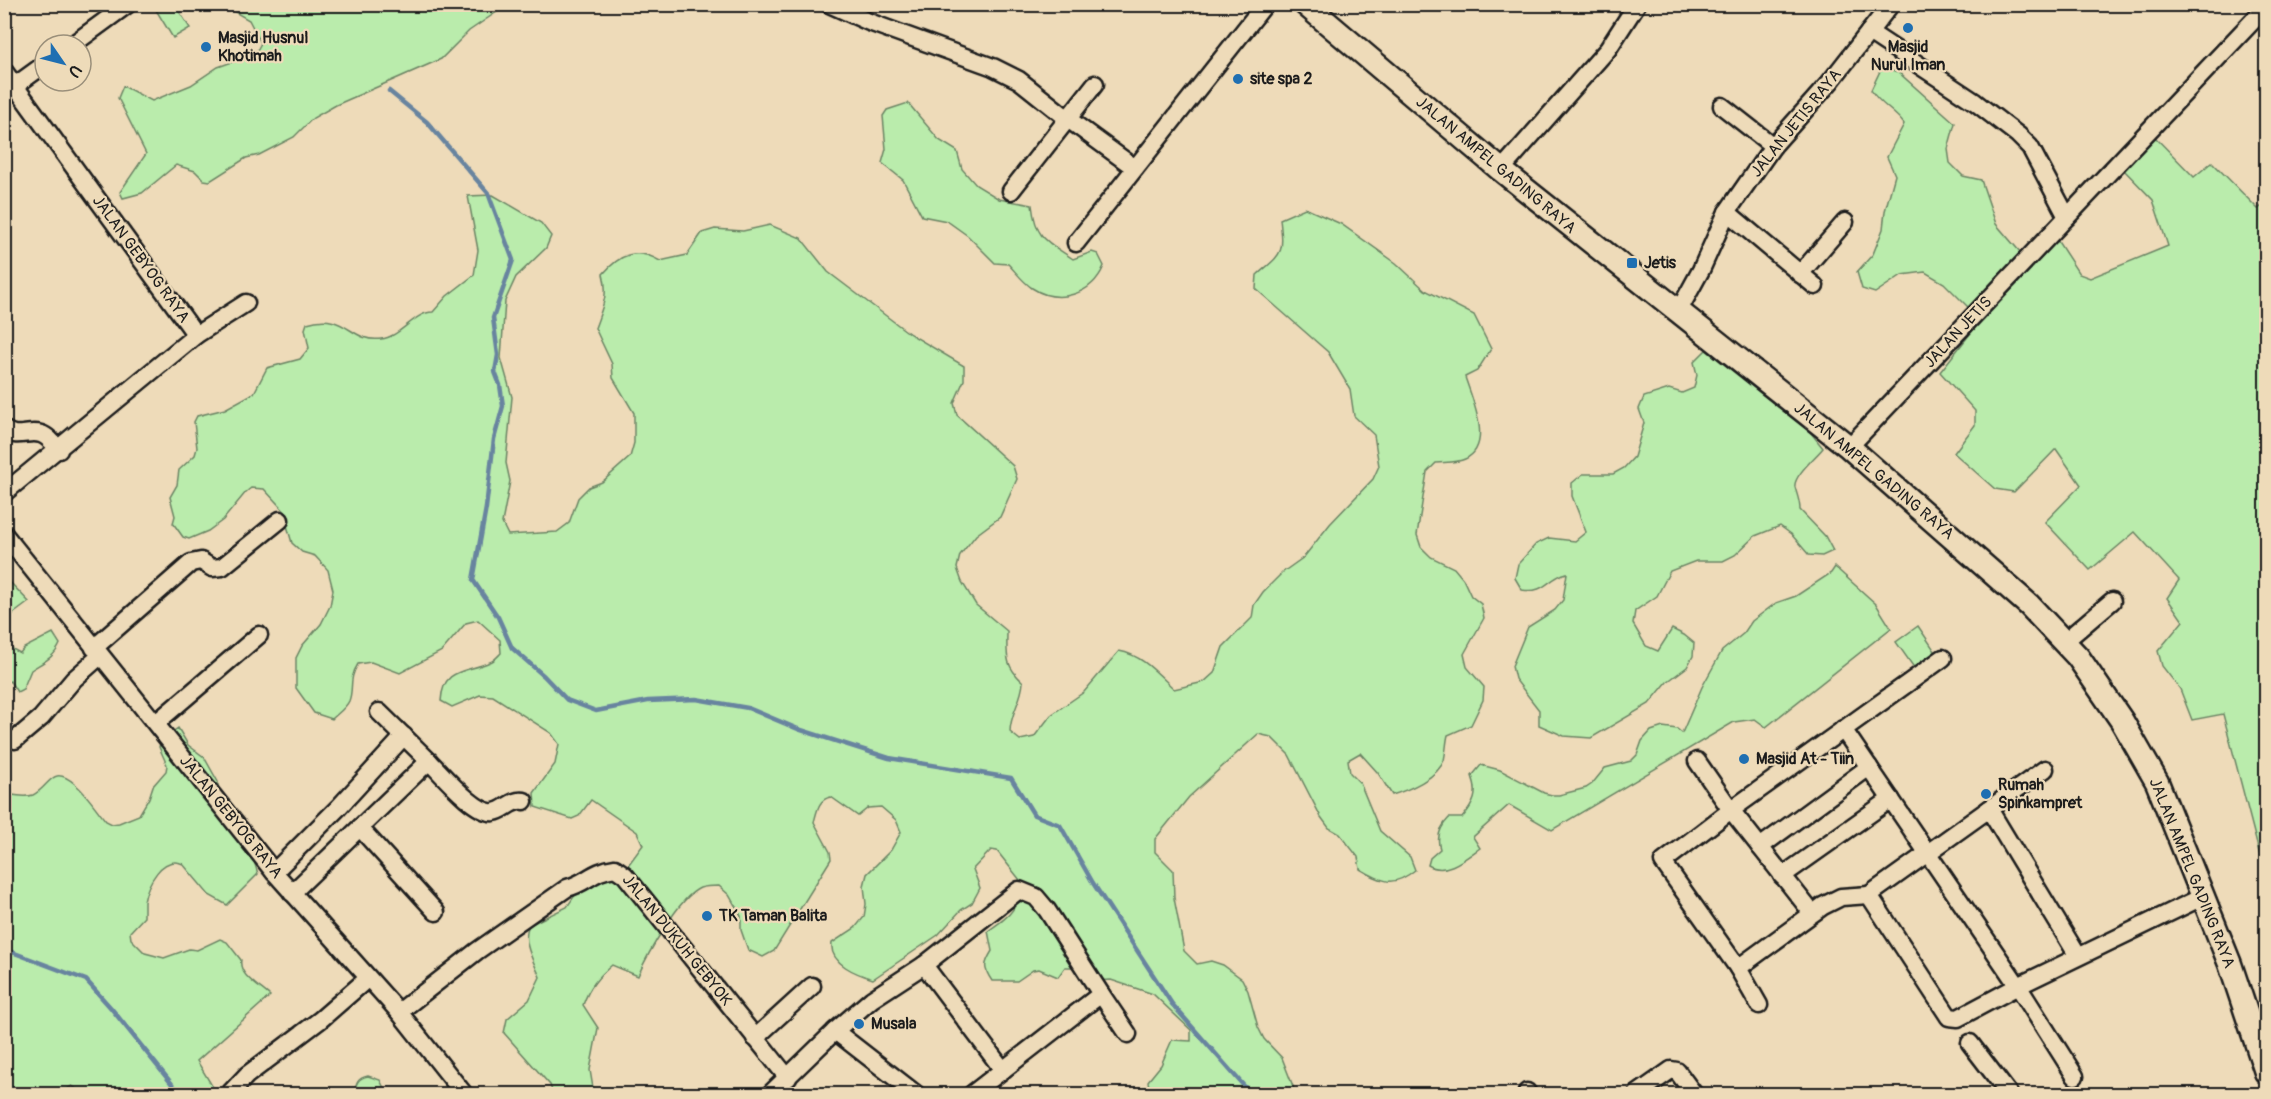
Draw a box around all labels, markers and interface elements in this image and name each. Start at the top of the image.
marker: Masjid Nurul Iman [1901,21,1915,35]
place label: Masjid Husnul Khotimah [218,28,308,66]
north arrow [33,33,93,93]
place label: Masjid Nurul Iman [1871,37,1945,75]
marker: Masjid Husnul Khotimah [199,40,213,54]
text: U [63,61,86,81]
street label: JALAN JETIS RAYA [1746,65,1846,181]
place label: site spa 2 [1250,69,1312,89]
marker: site spa 2 [1231,72,1245,86]
street label: JALAN AMPEL GADING RAYA [1412,92,1580,238]
street label: JALAN GEBYOG RAYA [88,191,194,327]
place label: Jetis [1644,253,1677,273]
marker: Jetis [1625,256,1639,270]
street label: JALAN JETIS [1920,292,1996,372]
street label: JALAN AMPEL GADING RAYA [1790,398,1958,544]
place label: Masjid At - Tiin [1756,749,1854,769]
street label: JALAN GEBYOG RAYA [175,751,287,883]
marker: Masjid At - Tiin [1737,752,1751,766]
place label: Rumah Spinkampret [1998,775,2083,813]
street label: JALAN AMPEL GADING RAYA [2145,775,2239,971]
marker: Rumah Spinkampret [1979,787,1993,801]
street label: JALAN DUKUH GEBYOK [618,870,736,1010]
place label: TK Taman Balita [718,906,828,926]
marker: TK Taman Balita [700,909,714,923]
place label: Musala [871,1014,917,1034]
marker: Musala [852,1017,866,1031]

